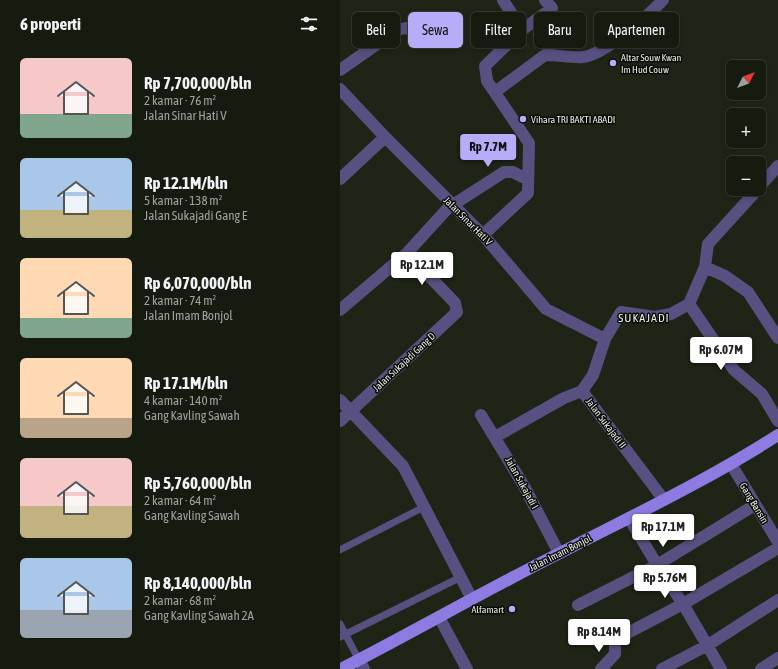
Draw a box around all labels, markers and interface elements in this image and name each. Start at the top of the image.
chip: Beli [352,12,400,48]
chip: Sewa [408,12,463,48]
chip: Filter [471,12,526,48]
chip: Baru [534,12,586,48]
chip: Apartemen [594,12,679,48]
icon: filters [298,13,320,35]
text: 6 properti [20,14,81,34]
place label: Altar Souw Kwan Im Hud Couw [621,52,682,75]
marker: Altar Souw Kwan Im Hud Couw [608,58,618,68]
north arrow [726,60,766,100]
map controls [726,60,766,196]
text: Rp 7,700,000/bln [144,73,251,93]
icon: home [52,74,100,122]
text: 2 kamar · 76 m² [144,93,216,108]
text: Jalan Sinar Hati V [144,108,227,123]
button: + [726,108,766,148]
marker: Vihara TRI BAKTI ABADI [518,114,528,124]
place label: Vihara TRI BAKTI ABADI [531,114,615,125]
pin: Rp 7.7M [451,134,525,168]
text: Rp 7.7M [469,139,507,154]
button: − [726,156,766,196]
text: Rp 12.1M/bln [144,173,228,193]
icon: home [52,174,100,222]
text: 5 kamar · 138 m² [144,193,222,208]
street label: Jalan Sinar Hati V [442,195,494,247]
text: Jalan Sukajadi Gang E [144,208,247,223]
pin: Rp 12.1M [381,252,463,286]
text: Rp 12.1M [400,257,444,272]
text: Rp 6,070,000/bln [144,273,251,293]
icon: home [52,274,100,322]
text: 2 kamar · 74 m² [144,293,216,308]
text: Jalan Imam Bonjol [144,308,233,323]
district label: SUKAJADI [618,311,670,325]
street label: Jalan Sukajadi Gang D [371,330,438,394]
pin: Rp 6.07M [680,337,762,371]
text: Rp 6.07M [699,342,743,357]
text: Rp 17.1M/bln [144,373,228,393]
icon: home [52,374,100,422]
text: 4 kamar · 140 m² [144,393,222,408]
street label: Jalan Sukajadi II [584,396,628,450]
text: Gang Kavling Sawah [144,408,240,423]
street label: Jalan Sukajadi I [503,455,541,511]
text: Rp 5,760,000/bln [144,473,251,493]
icon: home [52,474,100,522]
street label: Gang Bansin [738,481,770,525]
text: 2 kamar · 64 m² [144,493,216,508]
text: Gang Kavling Sawah [144,508,240,523]
pin: Rp 17.1M [622,514,704,548]
text: Rp 17.1M [641,519,685,534]
street label: Jalan Imam Bonjol [527,532,593,573]
pin: Rp 5.76M [624,565,706,599]
text: Rp 5.76M [643,570,687,585]
text: Rp 8,140,000/bln [144,573,251,593]
icon: home [52,574,100,622]
text: 2 kamar · 68 m² [144,593,216,608]
place label: Alfamart [471,604,504,615]
marker: Alfamart [507,604,517,614]
text: Gang Kavling Sawah 2A [144,608,254,623]
pin: Rp 8.14M [558,619,640,653]
text: Rp 8.14M [577,624,621,639]

